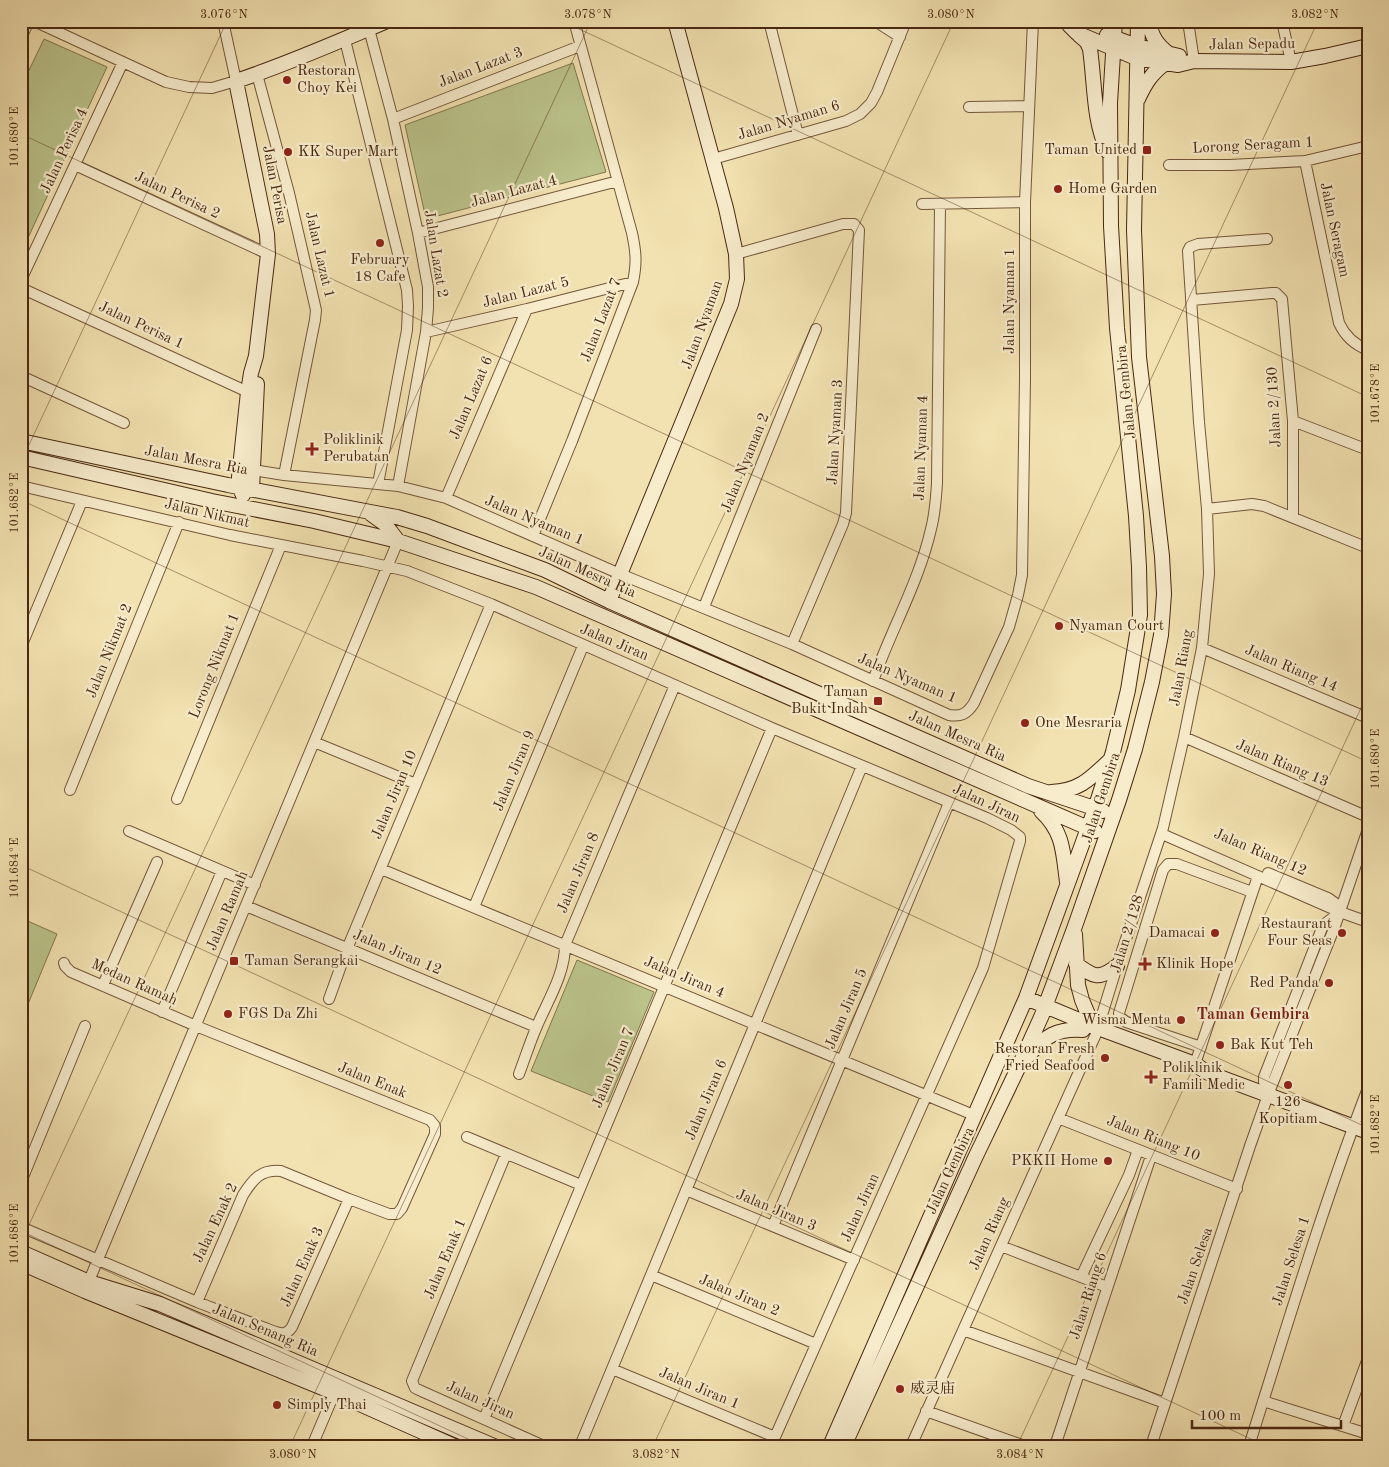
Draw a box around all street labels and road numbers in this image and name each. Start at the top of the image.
street label: Jalan Sepadu [1209,37,1295,53]
street label: Jalan Lazat 3 [437,45,525,91]
street label: Jalan Nyaman 6 [736,98,842,144]
street label: Jalan Perisa 4 [39,106,91,196]
street label: Lorong Seragam 1 [1192,135,1314,157]
street label: Jalan Perisa [259,144,289,226]
street label: Jalan Perisa 2 [132,170,222,222]
street label: Jalan Lazat 4 [469,173,559,211]
street label: Jalan Seragam [1317,181,1351,279]
street label: Jalan Lazat 2 [421,209,449,299]
street label: Jalan Lazat 1 [302,210,336,300]
street label: Jalan Nyaman 1 [1003,248,1018,354]
street label: Jalan Lazat 5 [481,275,571,311]
street label: Jalan Lazat 7 [579,276,625,364]
street label: Jalan Nyaman [680,279,726,371]
street label: Jalan Perisa 1 [96,300,186,352]
street label: Jalan Gembira [1115,344,1139,440]
street label: Jalan Lazat 6 [448,354,496,442]
street label: Jalan 2/130 [1265,366,1285,448]
street label: Jalan Nyaman 3 [826,379,846,485]
street label: Jalan Nyaman 4 [913,395,931,501]
street label: Jalan Nyaman 2 [719,411,773,515]
street label: Jalan Mesra Ria [143,444,250,479]
street label: Jalan Nyaman 1 [482,493,586,549]
street label: Jalan Nikmat [163,497,251,531]
street label: Jalan Mesra Ria [536,545,639,601]
street label: Jalan Nikmat 2 [84,602,136,700]
street label: Lorong Nikmat 1 [187,611,243,721]
street label: Jalan Jiran [577,622,651,664]
street label: Jalan Riang [1168,628,1196,708]
street label: Jalan Riang 14 [1242,643,1340,695]
street label: Jalan Nyaman 1 [855,651,959,707]
street label: Jalan Mesra Ria [906,709,1009,765]
street label: Jalan Jiran 9 [491,728,539,814]
street label: Jalan Riang 13 [1233,738,1331,790]
street label: Jalan Jiran 10 [370,748,420,842]
street label: Jalan Gembira [1080,750,1124,845]
street label: Jalan Jiran [950,782,1022,826]
street label: Jalan Riang 12 [1211,827,1309,879]
street label: Jalan Jiran 8 [555,830,603,916]
street label: Jalan Ramah [205,869,251,953]
street label: Jalan 2/128 [1109,893,1147,975]
street label: Jalan Jiran 12 [350,928,444,978]
street label: Jalan Jiran 4 [641,954,727,1002]
street label: Medan Ramah [89,957,179,1009]
street label: Jalan Jiran 5 [823,966,871,1052]
street label: Jalan Jiran 7 [590,1025,638,1111]
street label: Jalan Jiran 6 [683,1057,731,1143]
street label: Jalan Enak [335,1060,409,1102]
street label: Jalan Riang 10 [1104,1113,1202,1165]
street label: Jalan Gembira [924,1125,978,1217]
street label: Jalan Jiran [839,1172,883,1244]
street label: Jalan Enak 2 [191,1181,241,1265]
street label: Jalan Jiran 3 [733,1187,819,1235]
street label: Jalan Riang [967,1195,1013,1273]
street label: Jalan Selesa 1 [1270,1214,1314,1308]
street label: Jalan Enak 1 [422,1217,470,1301]
street label: Jalan Enak 3 [279,1225,327,1309]
street label: Jalan Selesa [1176,1225,1216,1306]
street label: Jalan Riang 6 [1068,1251,1110,1341]
street label: Jalan Jiran 2 [696,1272,782,1320]
street label: Jalan Senang Ria [210,1302,321,1360]
street label: Jalan Jiran 1 [656,1365,742,1413]
street label: Jalan Jiran [444,1379,516,1423]

